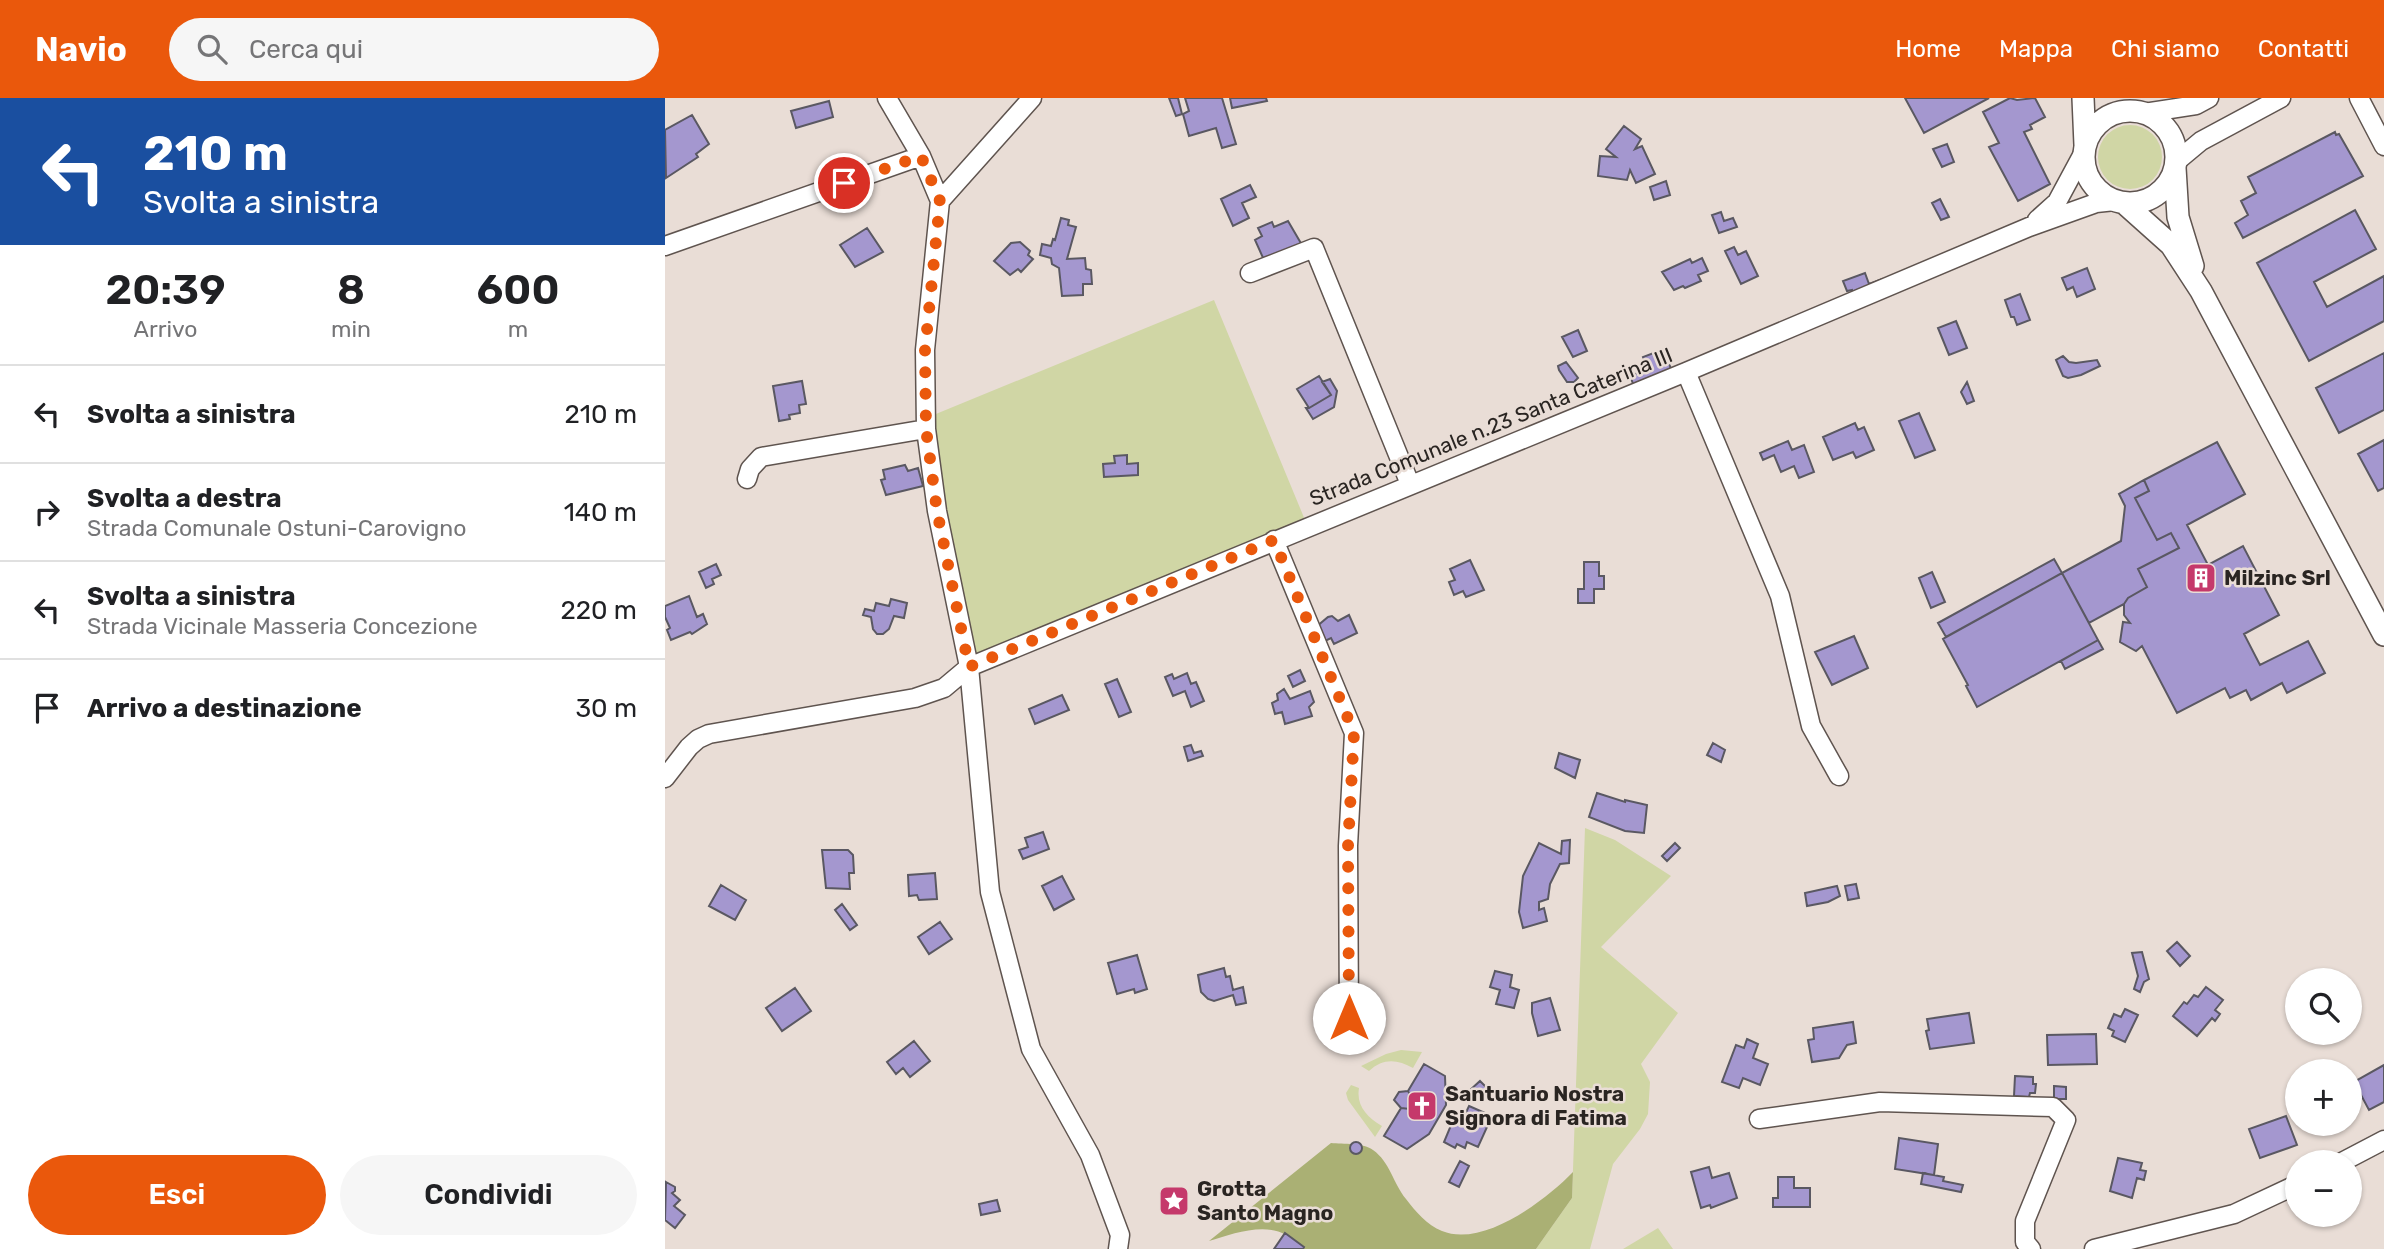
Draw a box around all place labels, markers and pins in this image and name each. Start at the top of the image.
pin [814,153,874,213]
building icon: Milzinc Srl [2184,561,2218,595]
place label: Milzinc Srl [2224,565,2331,590]
place label: Santuario Nostra Signora di Fatima [1445,1081,1627,1130]
church icon: Santuario Nostra Signora di Fatima [1405,1089,1439,1123]
place label: Grotta Santo Magno [1197,1176,1333,1225]
place icon: Grotta Santo Magno [1157,1184,1191,1218]

